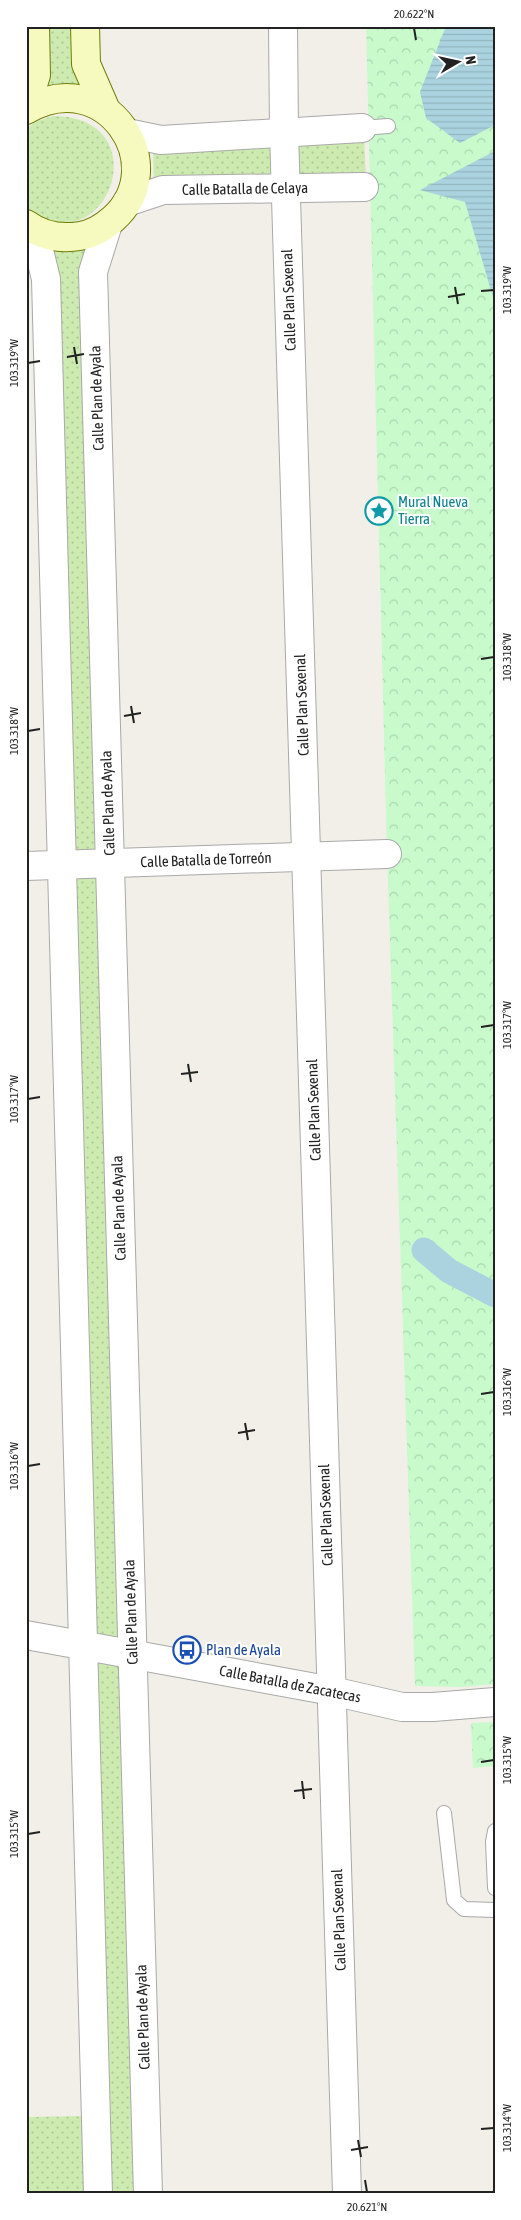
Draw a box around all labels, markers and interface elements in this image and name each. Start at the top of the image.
text: 20.622°N [394,7,434,21]
north arrow [434,38,484,88]
text: N [462,55,479,65]
street label: Calle Batalla de Celaya [182,179,308,198]
street label: Calle Plan Sexenal [278,249,299,351]
text: 103.319°W [500,266,514,314]
text: 103.319°W [7,339,21,387]
street label: Calle Plan de Ayala [86,345,107,451]
place label: Mural Nueva Tierra [398,493,468,527]
place icon: Mural Nueva Tierra [364,496,394,526]
text: 103.318°W [500,633,514,681]
street label: Calle Plan Sexenal [291,654,312,756]
text: 103.318°W [7,707,21,755]
street label: Calle Plan de Ayala [97,750,118,856]
street label: Calle Batalla de Torreón [140,849,272,870]
text: 103.317°W [500,1001,514,1049]
street label: Calle Plan Sexenal [303,1059,324,1161]
text: 103.317°W [7,1075,21,1123]
street label: Calle Plan de Ayala [108,1155,129,1261]
text: 103.316°W [500,1368,514,1416]
text: 103.316°W [7,1442,21,1490]
street label: Calle Plan Sexenal [315,1464,336,1566]
street label: Calle Plan de Ayala [120,1559,141,1665]
bus stop icon: Plan de Ayala [172,1635,202,1665]
place label: Plan de Ayala [206,1641,281,1658]
street label: Calle Batalla de Zacatecas [218,1661,362,1706]
text: 103.315°W [500,1736,514,1784]
text: 103.315°W [7,1810,21,1858]
street label: Calle Plan Sexenal [328,1869,349,1971]
street label: Calle Plan de Ayala [132,1964,153,2070]
text: 103.314°W [500,2104,514,2152]
text: 20.621°N [347,2200,387,2214]

